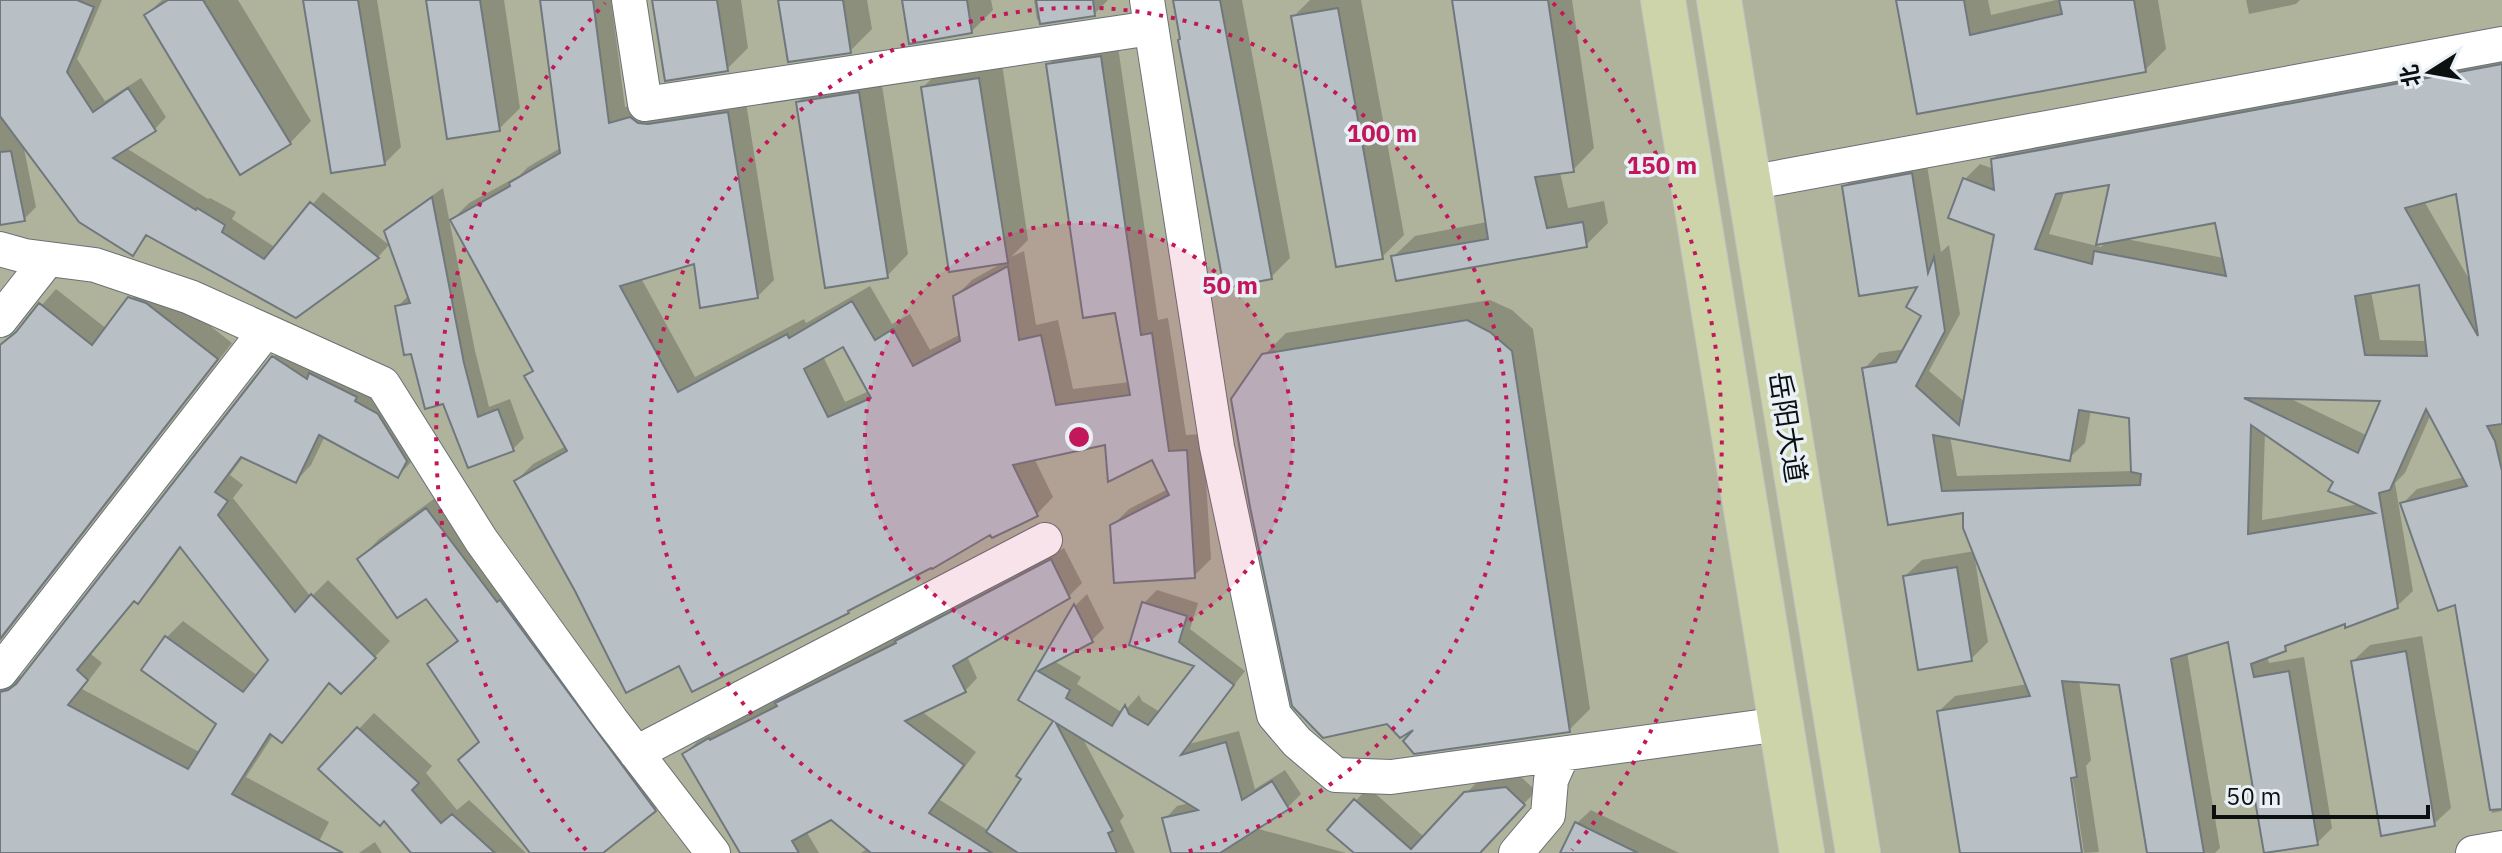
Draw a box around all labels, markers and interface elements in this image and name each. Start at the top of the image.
north arrow [2390,32,2470,112]
text: 北 [2394,62,2426,89]
text: 100 m [1347,117,1417,149]
text: 150 m [1627,149,1697,181]
text: 50 m [1202,269,1258,301]
street label: 岳阳大道 [1761,369,1816,485]
centre of rings [1065,423,1093,451]
scale bar [2214,769,2428,819]
text: 50 m [2226,780,2281,812]

